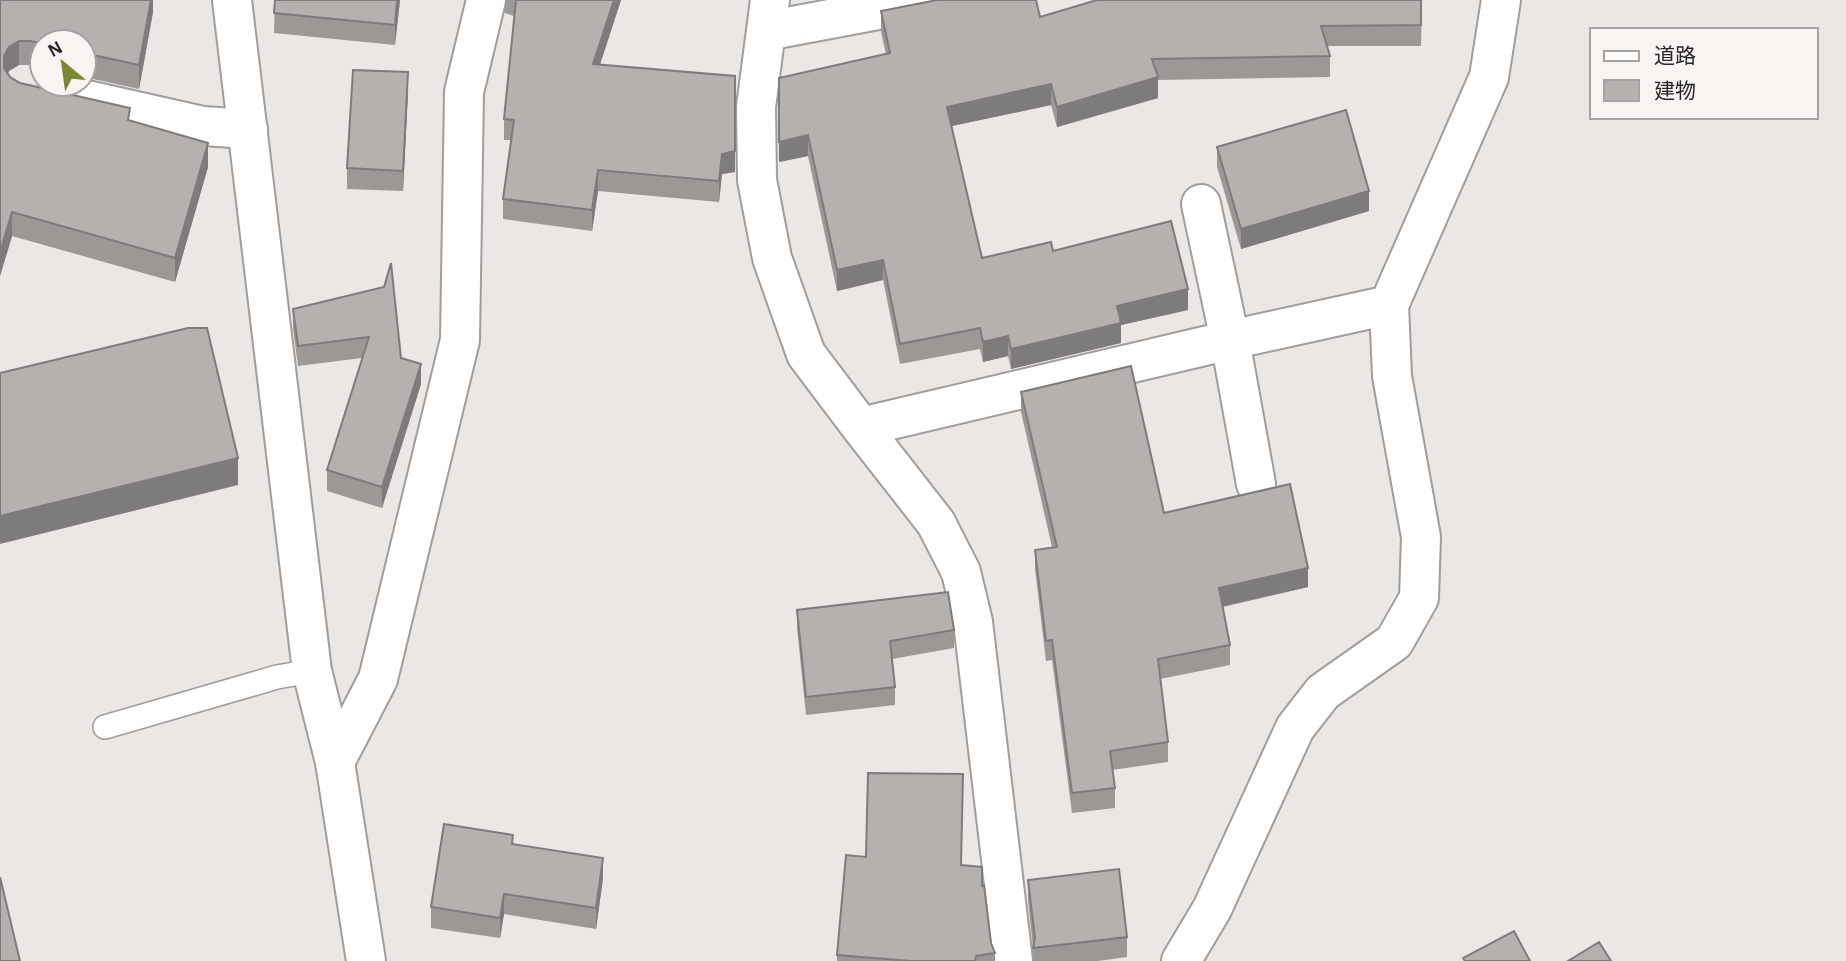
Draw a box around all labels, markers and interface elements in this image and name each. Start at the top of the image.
north arrow [28,28,98,98]
legend [1590,28,1818,119]
text: N [45,38,66,61]
text: 道路 [1654,45,1696,67]
text: 建物 [1654,80,1696,102]

